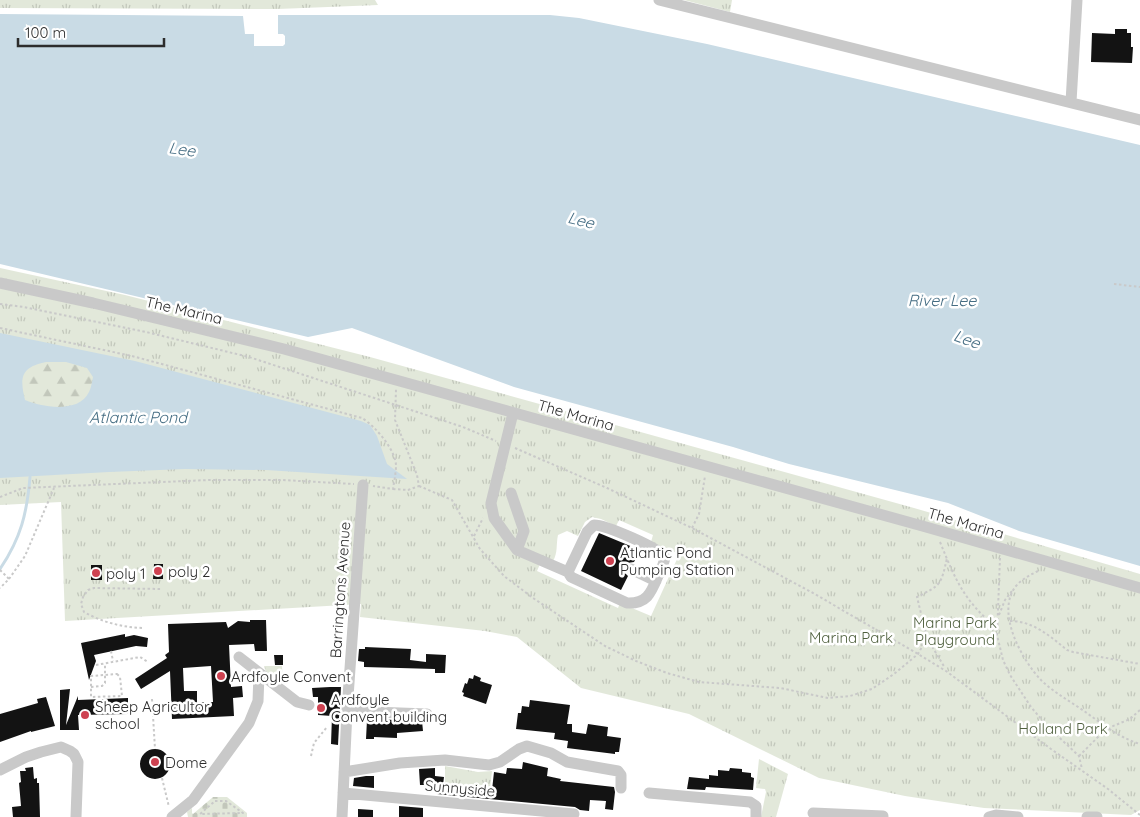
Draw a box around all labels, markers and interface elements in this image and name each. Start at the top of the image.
scale bar [18,15,164,47]
text: 100 m [25,23,66,42]
water label: Lee [167,137,198,161]
water label: Lee [566,207,597,233]
water label: River Lee [908,290,977,310]
street label: The Marina [144,292,224,328]
water label: Lee [951,325,984,353]
street label: The Marina [536,395,616,435]
water label: Atlantic Pond [89,407,189,427]
street label: The Marina [926,503,1006,543]
street label: Barringtons Avenue [326,521,354,659]
place label: Atlantic Pond Pumping Station [620,543,734,579]
marker: Atlantic Pond Pumping Station [604,555,616,567]
place label: poly 2 [168,562,210,581]
place label: poly 1 [106,564,146,583]
marker: poly 2 [152,565,164,577]
marker: poly 1 [90,567,102,579]
park label: Marina Park Playground [913,613,997,649]
park label: Marina Park [809,628,893,647]
place label: Ardfoyle Convent [231,667,351,686]
marker: Ardfoyle Convent [215,670,227,682]
place label: Ardfoyle Convent building [331,690,447,726]
place label: Sheep Agricultor school [95,697,210,733]
marker: Ardfoyle Convent building [315,702,327,714]
marker: Sheep Agricultor school [79,709,91,721]
park label: Holland Park [1018,719,1108,738]
place label: Dome [165,753,207,772]
marker: Dome [149,756,161,768]
street label: Sunnyside [424,775,496,801]

